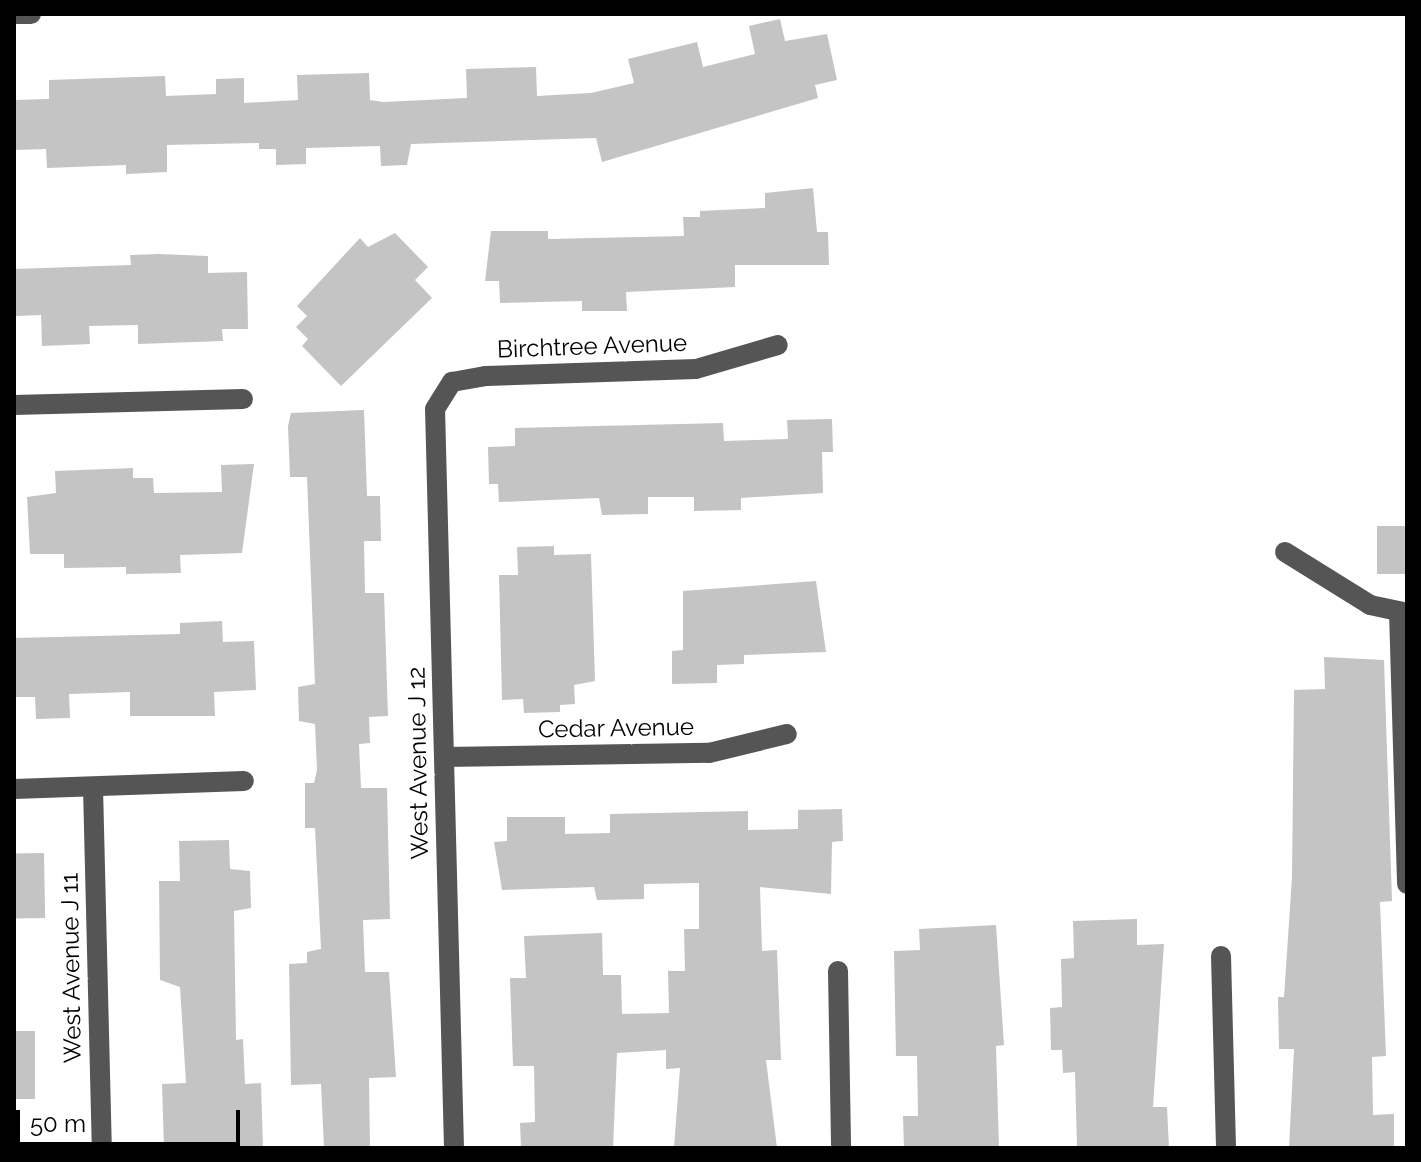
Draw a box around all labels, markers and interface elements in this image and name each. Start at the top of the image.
street label: Birchtree Avenue [496,328,688,364]
street label: West Avenue J 12 [402,666,434,860]
street label: Cedar Avenue [537,712,695,744]
street label: West Avenue J 11 [55,872,87,1064]
scale bar [20,1094,244,1144]
text: 50 m [30,1109,86,1138]

